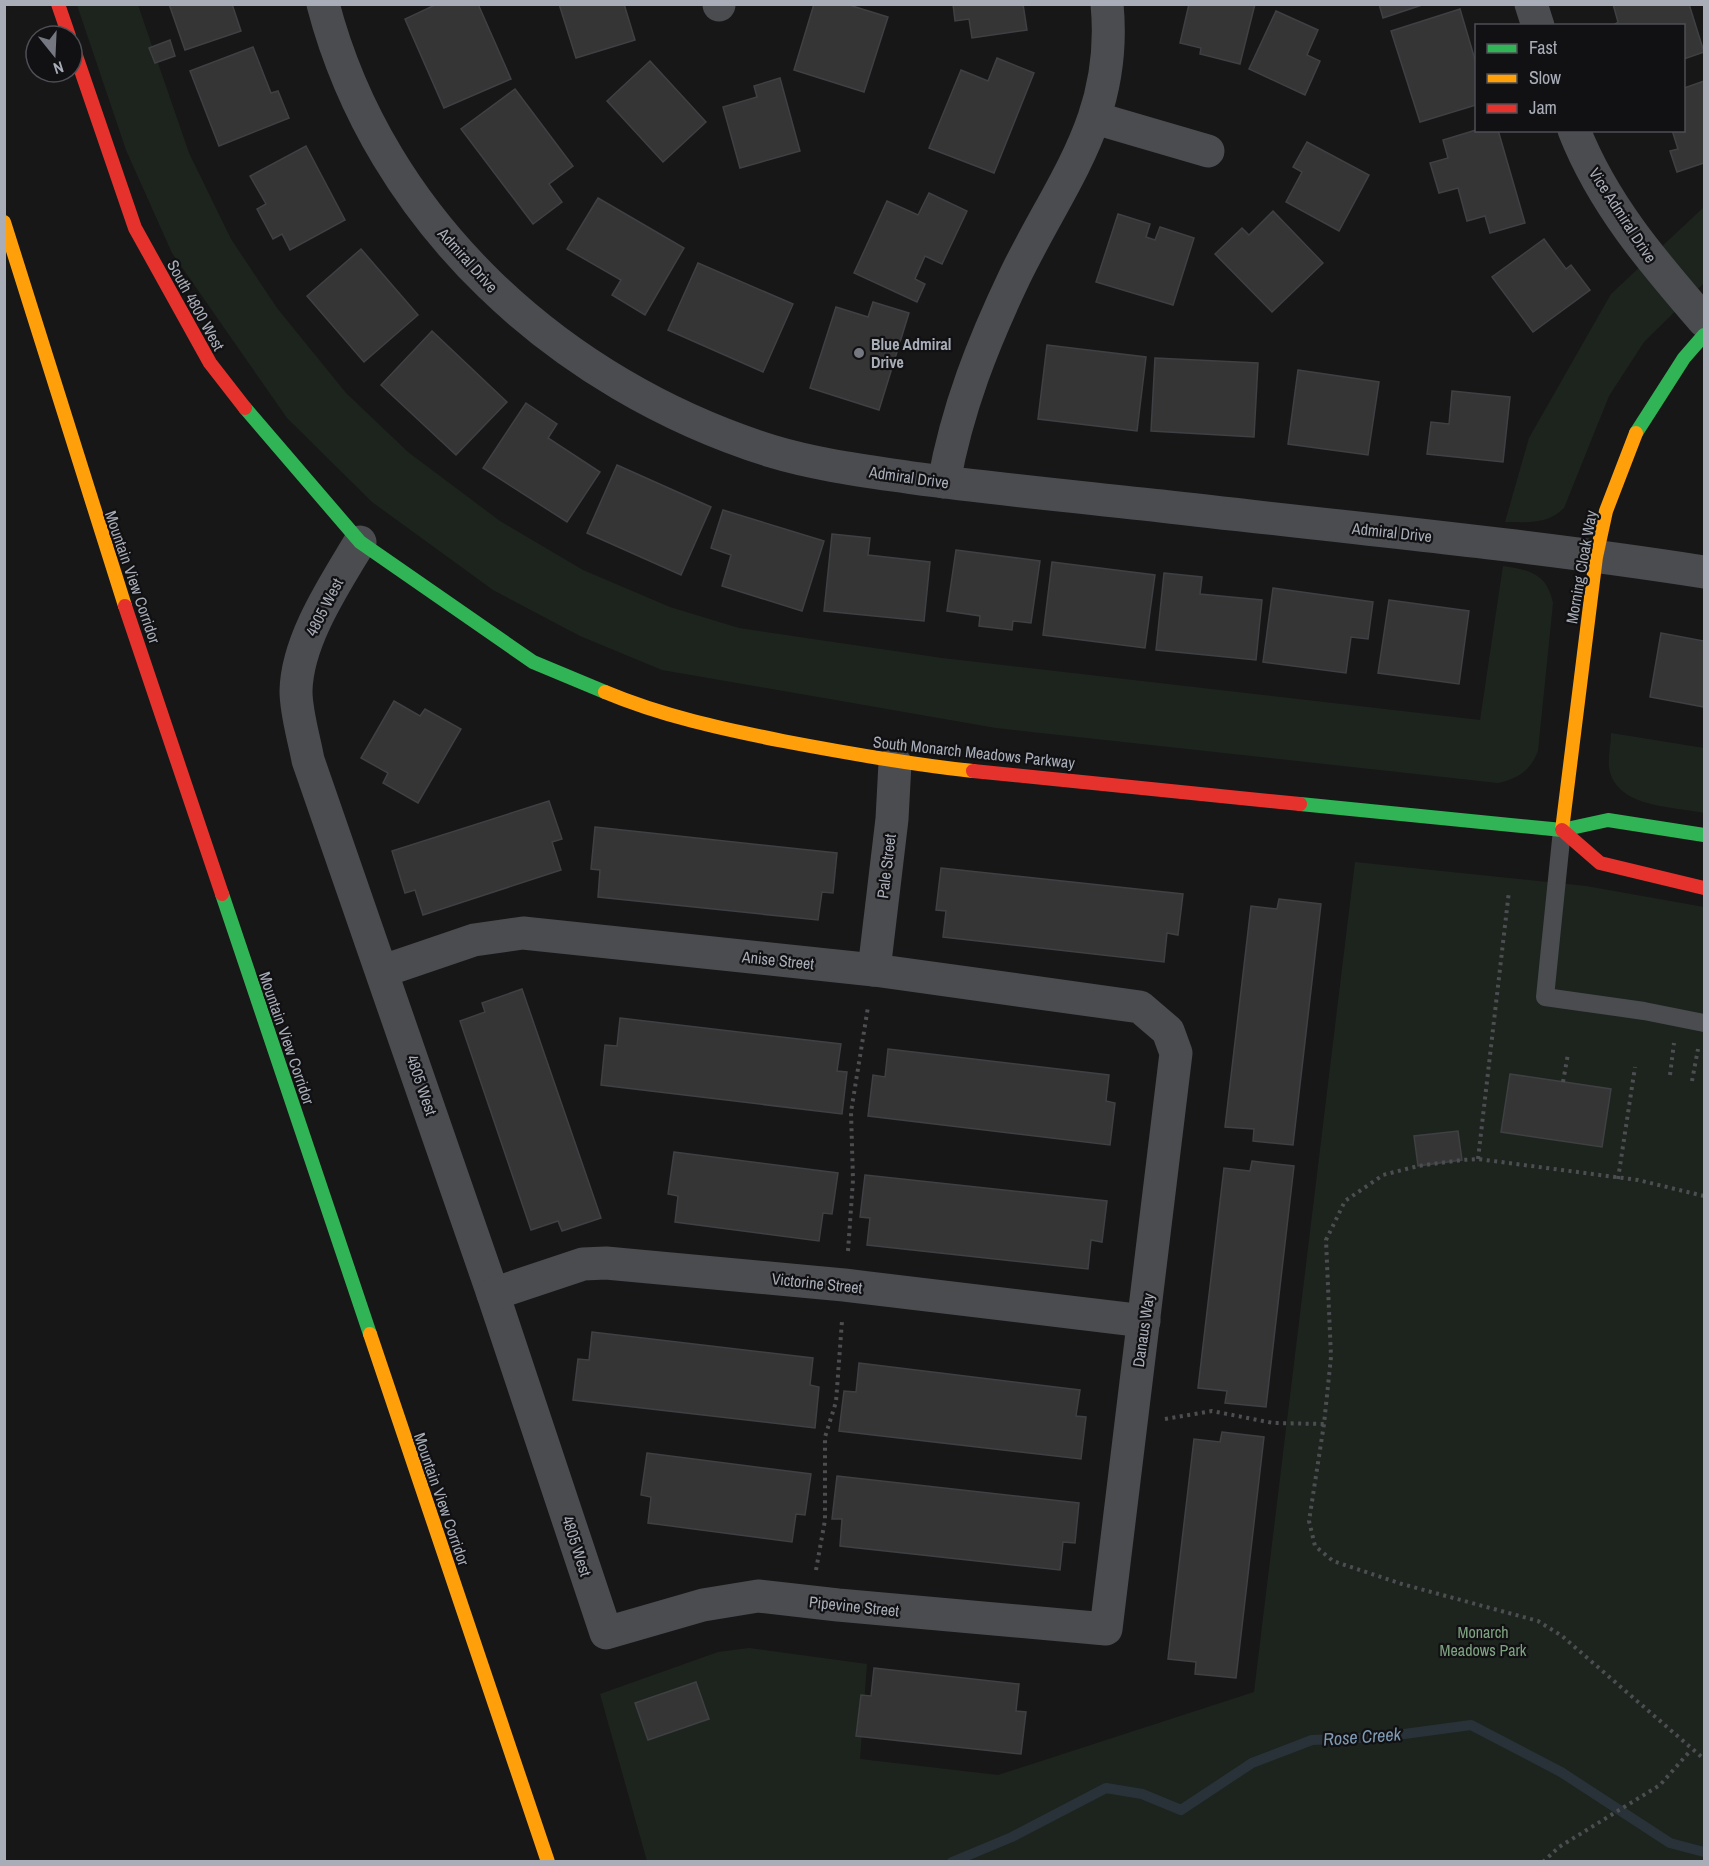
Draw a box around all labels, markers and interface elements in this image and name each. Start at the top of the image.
north arrow [24,24,84,84]
legend [1475,24,1685,132]
text: Fast [1529,35,1557,60]
text: N [51,56,67,80]
text: Slow [1529,65,1561,90]
text: Jam [1529,95,1557,120]
street label: Vice Admiral Drive [1584,163,1662,267]
street label: Admiral Drive [432,222,503,297]
street label: South 4800 West [162,256,230,355]
place label: Blue Admiral Drive [871,333,951,373]
marker: Blue Admiral Drive [852,346,866,360]
street label: Admiral Drive [867,460,950,493]
street label: Mountain View Corridor [100,508,166,647]
street label: Morning Cloak Way [1560,508,1602,625]
street label: Admiral Drive [1350,517,1433,547]
street label: 4805 West [300,574,348,640]
street label: South Monarch Meadows Parkway [872,730,1076,774]
street label: Pale Street [871,832,901,900]
street label: Anise Street [740,945,815,975]
street label: Mountain View Corridor [254,969,320,1108]
street label: 4805 West [401,1052,443,1118]
street label: Victorine Street [771,1267,864,1299]
street label: Danaus Way [1127,1291,1159,1368]
street label: Mountain View Corridor [409,1430,475,1569]
street label: 4805 West [557,1513,597,1579]
street label: Pipevine Street [808,1590,900,1622]
park label: Monarch Meadows Park [1440,1621,1527,1661]
water label: Rose Creek [1322,1721,1402,1752]

